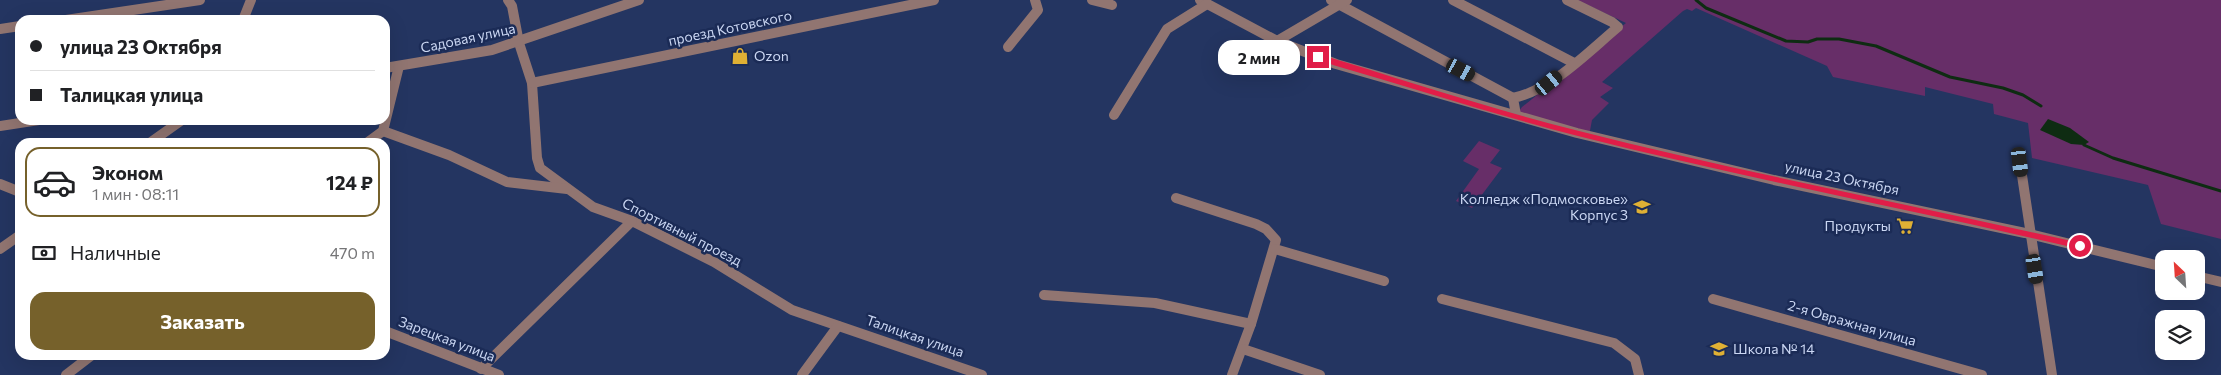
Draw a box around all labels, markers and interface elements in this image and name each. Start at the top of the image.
street label: проезд Котовского [667,6,793,49]
street label: Садовая улица [419,19,517,56]
text: улица 23 Октября [60,35,222,58]
callout: 2 мин [1218,40,1300,74]
shop icon: Ozon [730,46,750,66]
route end [1307,46,1329,68]
place label: Ozon [754,47,789,64]
text: 2 мин [1238,48,1280,67]
car [1444,56,1477,84]
car [1532,68,1565,98]
text: Талицкая улица [60,83,203,106]
car [2010,146,2029,178]
street label: улица 23 Октября [1783,157,1901,198]
icon: car [32,160,77,205]
text: Эконом [92,161,163,184]
text: 124 ₽ [326,171,373,194]
text: 1 мин · 08:11 [92,184,179,203]
place label: Колледж «Подмосковье» Корпус 3 [1460,190,1628,223]
street label: Спортивный проезд [620,194,745,269]
school or university icon: Колледж «Подмосковье» Корпус 3 [1632,197,1652,217]
supermarket icon: Продукты [1895,216,1915,236]
place label: Продукты [1825,217,1891,234]
route start [2069,235,2091,257]
icon: cash [30,239,58,267]
text: Наличные [70,241,161,264]
text: 470 m [330,243,375,262]
north arrow [2155,250,2205,300]
map controls [2155,250,2205,360]
car [2025,253,2044,285]
button: Заказать [30,292,375,350]
street label: 2-я Овражная улица [1786,296,1918,349]
button: layers [2155,310,2205,360]
street label: Талицкая улица [864,311,966,360]
street label: Зарецкая улица [396,312,498,365]
school or university icon: Школа № 14 [1709,339,1729,359]
place label: Школа № 14 [1733,340,1815,357]

